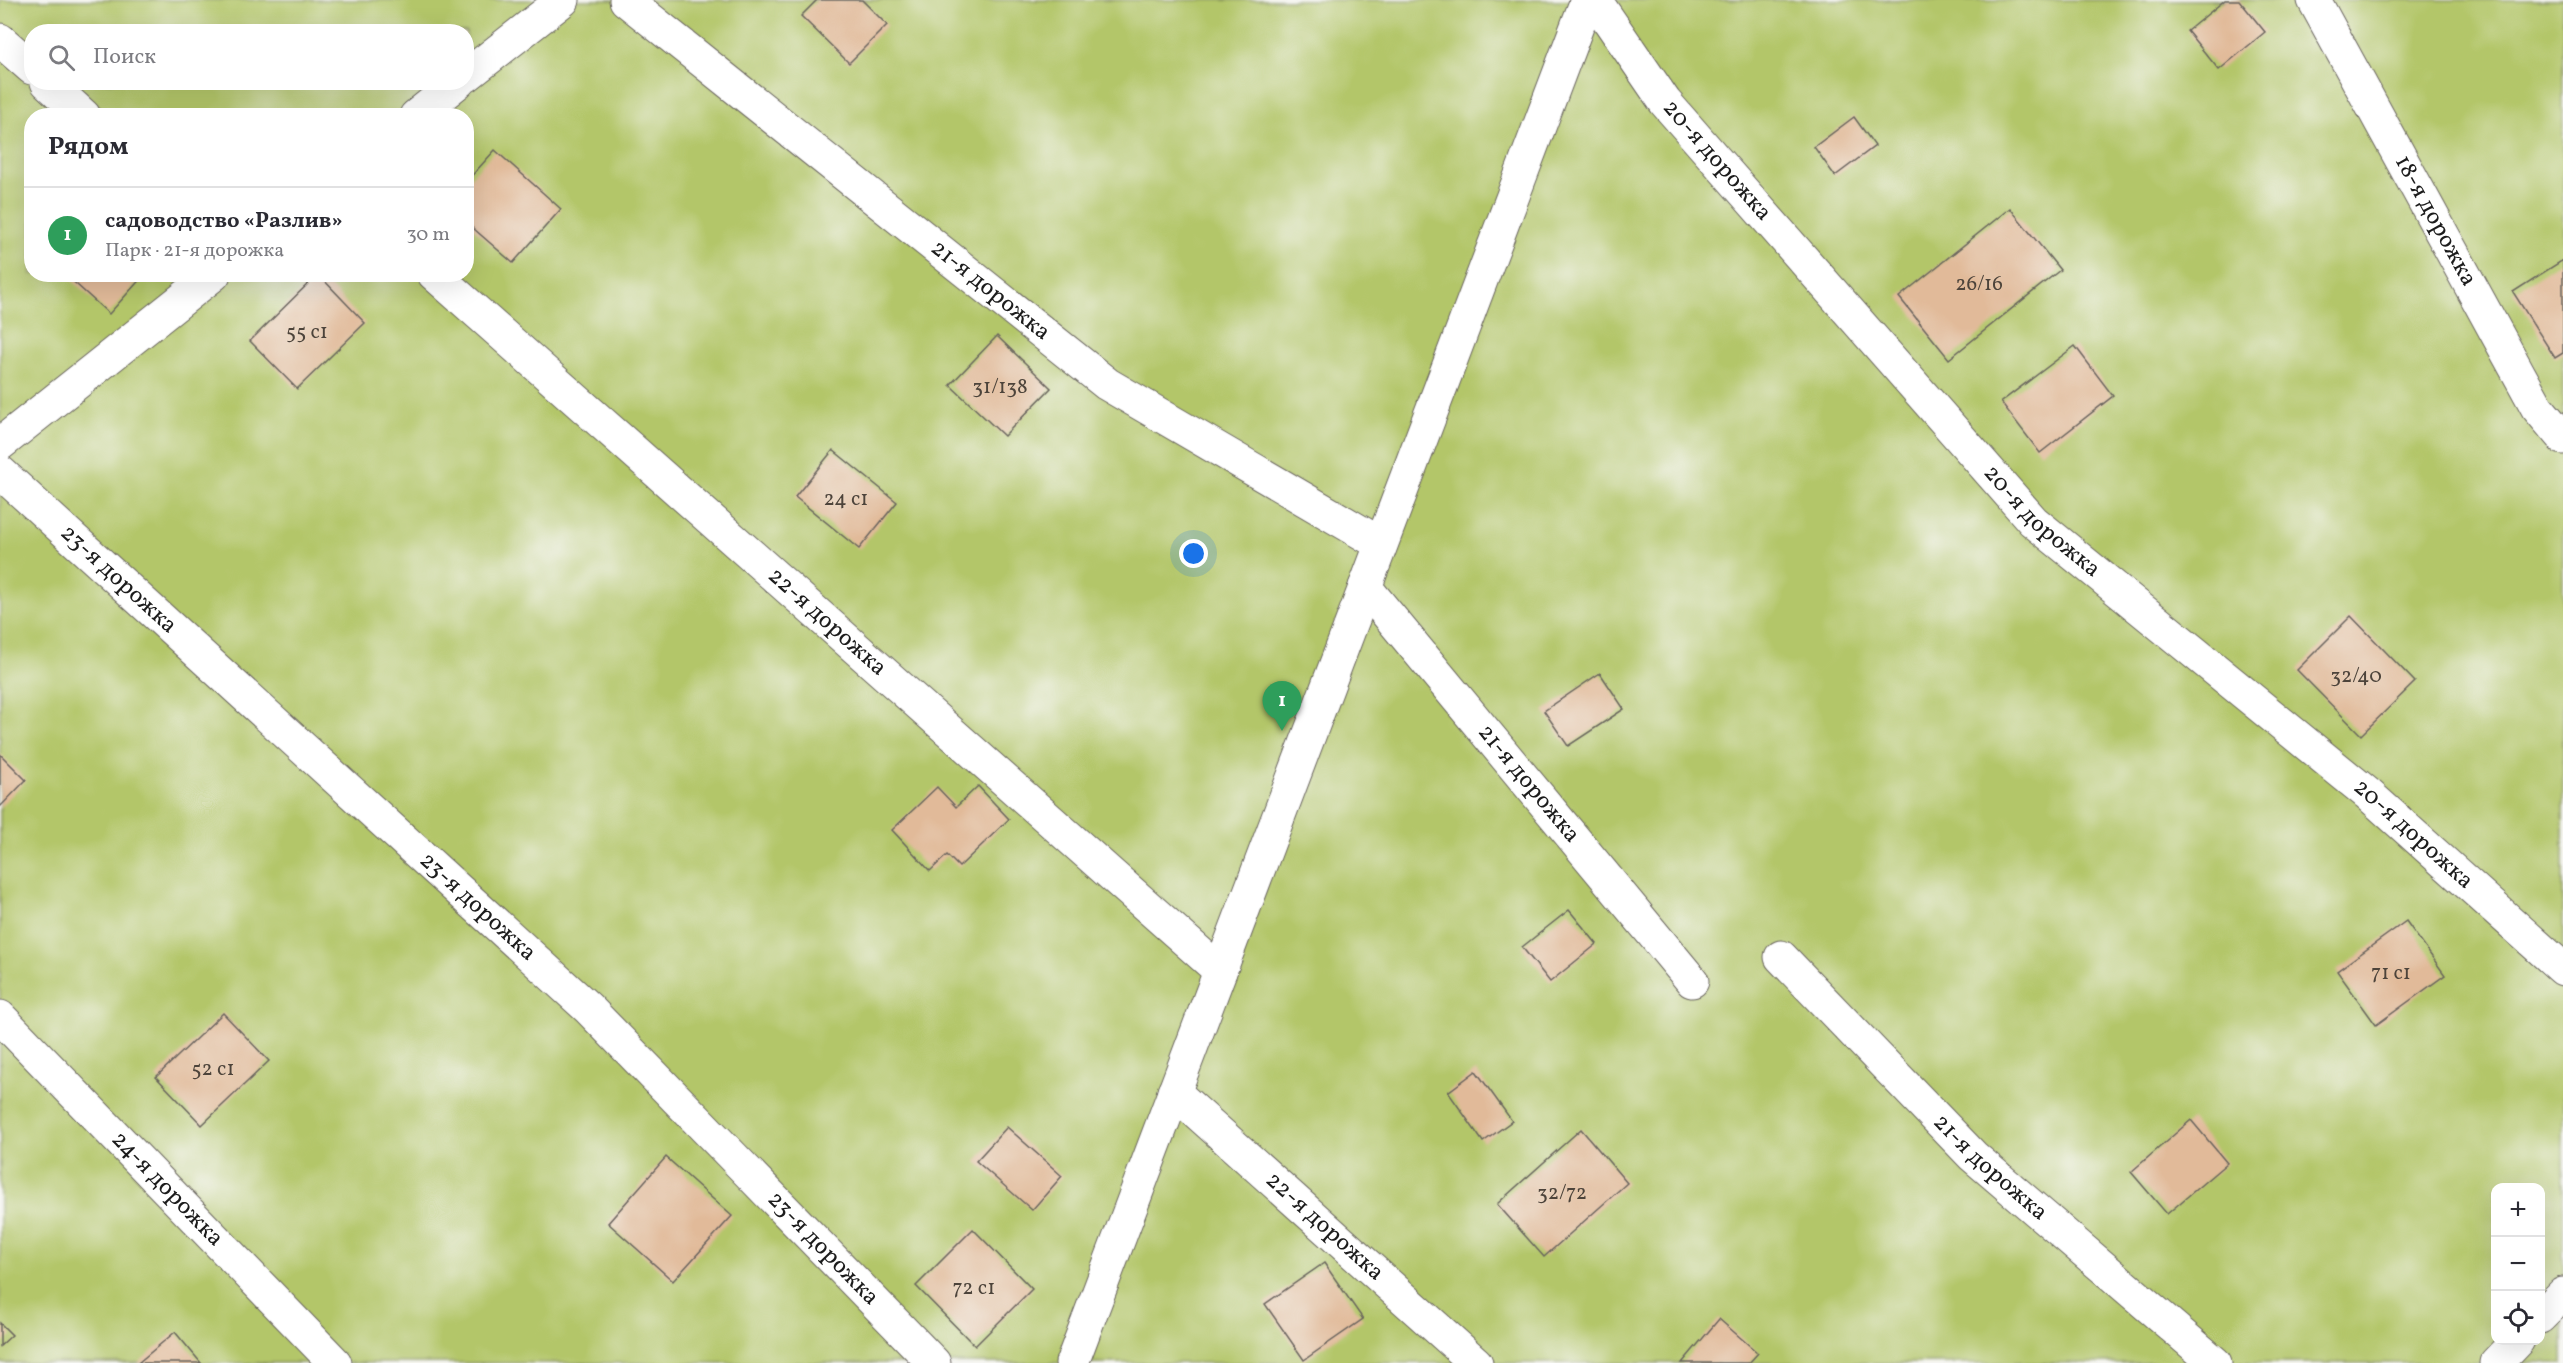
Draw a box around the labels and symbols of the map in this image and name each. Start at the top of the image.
street label: 20-я дорожка [1654,93,1779,229]
street label: 18-я дорожка [2385,149,2485,293]
street label: 21-я дорожка [923,232,1058,349]
house number: 26/16 [1955,270,2003,299]
house number: 55 с1 [286,318,328,347]
house number: 31/138 [972,373,1028,402]
street label: 20-я дорожка [1975,458,2108,586]
house number: 24 с1 [824,485,868,514]
street label: 23-я дорожка [52,517,184,642]
your location [1179,539,1208,568]
street label: 22-я дорожка [760,560,894,685]
house number: 32/40 [2330,662,2382,691]
pin: 1 [1262,682,1302,731]
street label: 21-я дорожка [1469,717,1588,851]
street label: 20-я дорожка [2345,771,2481,898]
street label: 23-я дорожка [411,845,544,970]
house number: 71 с1 [2371,959,2411,988]
house number: 52 с1 [191,1055,235,1084]
street label: 21-я дорожка [1925,1107,2055,1229]
street label: 24-я дорожка [103,1124,231,1255]
street label: 22-я дорожка [1257,1164,1391,1289]
house number: 32/72 [1537,1179,1587,1208]
street label: 23-я дорожка [759,1184,887,1314]
house number: 72 с1 [953,1274,995,1303]

